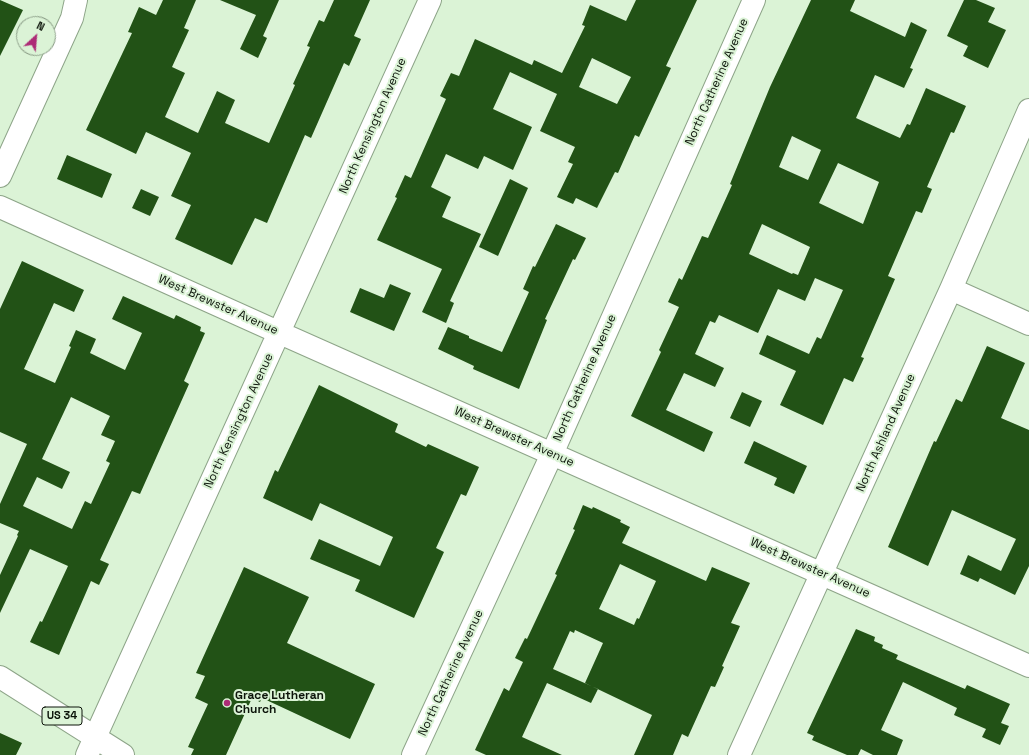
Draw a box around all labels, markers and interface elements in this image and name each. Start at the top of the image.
north arrow [16,16,56,56]
street label: North Catherine Avenue [682,16,752,148]
text: N [34,18,47,34]
street label: North Kensington Avenue [336,56,410,196]
street label: West Brewster Avenue [156,272,280,338]
street label: North Catherine Avenue [550,312,620,444]
street label: North Kensington Avenue [201,351,277,491]
street label: North Ashland Avenue [853,372,919,494]
street label: West Brewster Avenue [452,404,576,470]
street label: West Brewster Avenue [748,535,872,601]
street label: North Catherine Avenue [415,608,487,738]
place label: Grace Lutheran Church [235,689,324,717]
marker: Grace Lutheran Church [222,698,232,708]
road number: US 34 [42,707,82,725]

